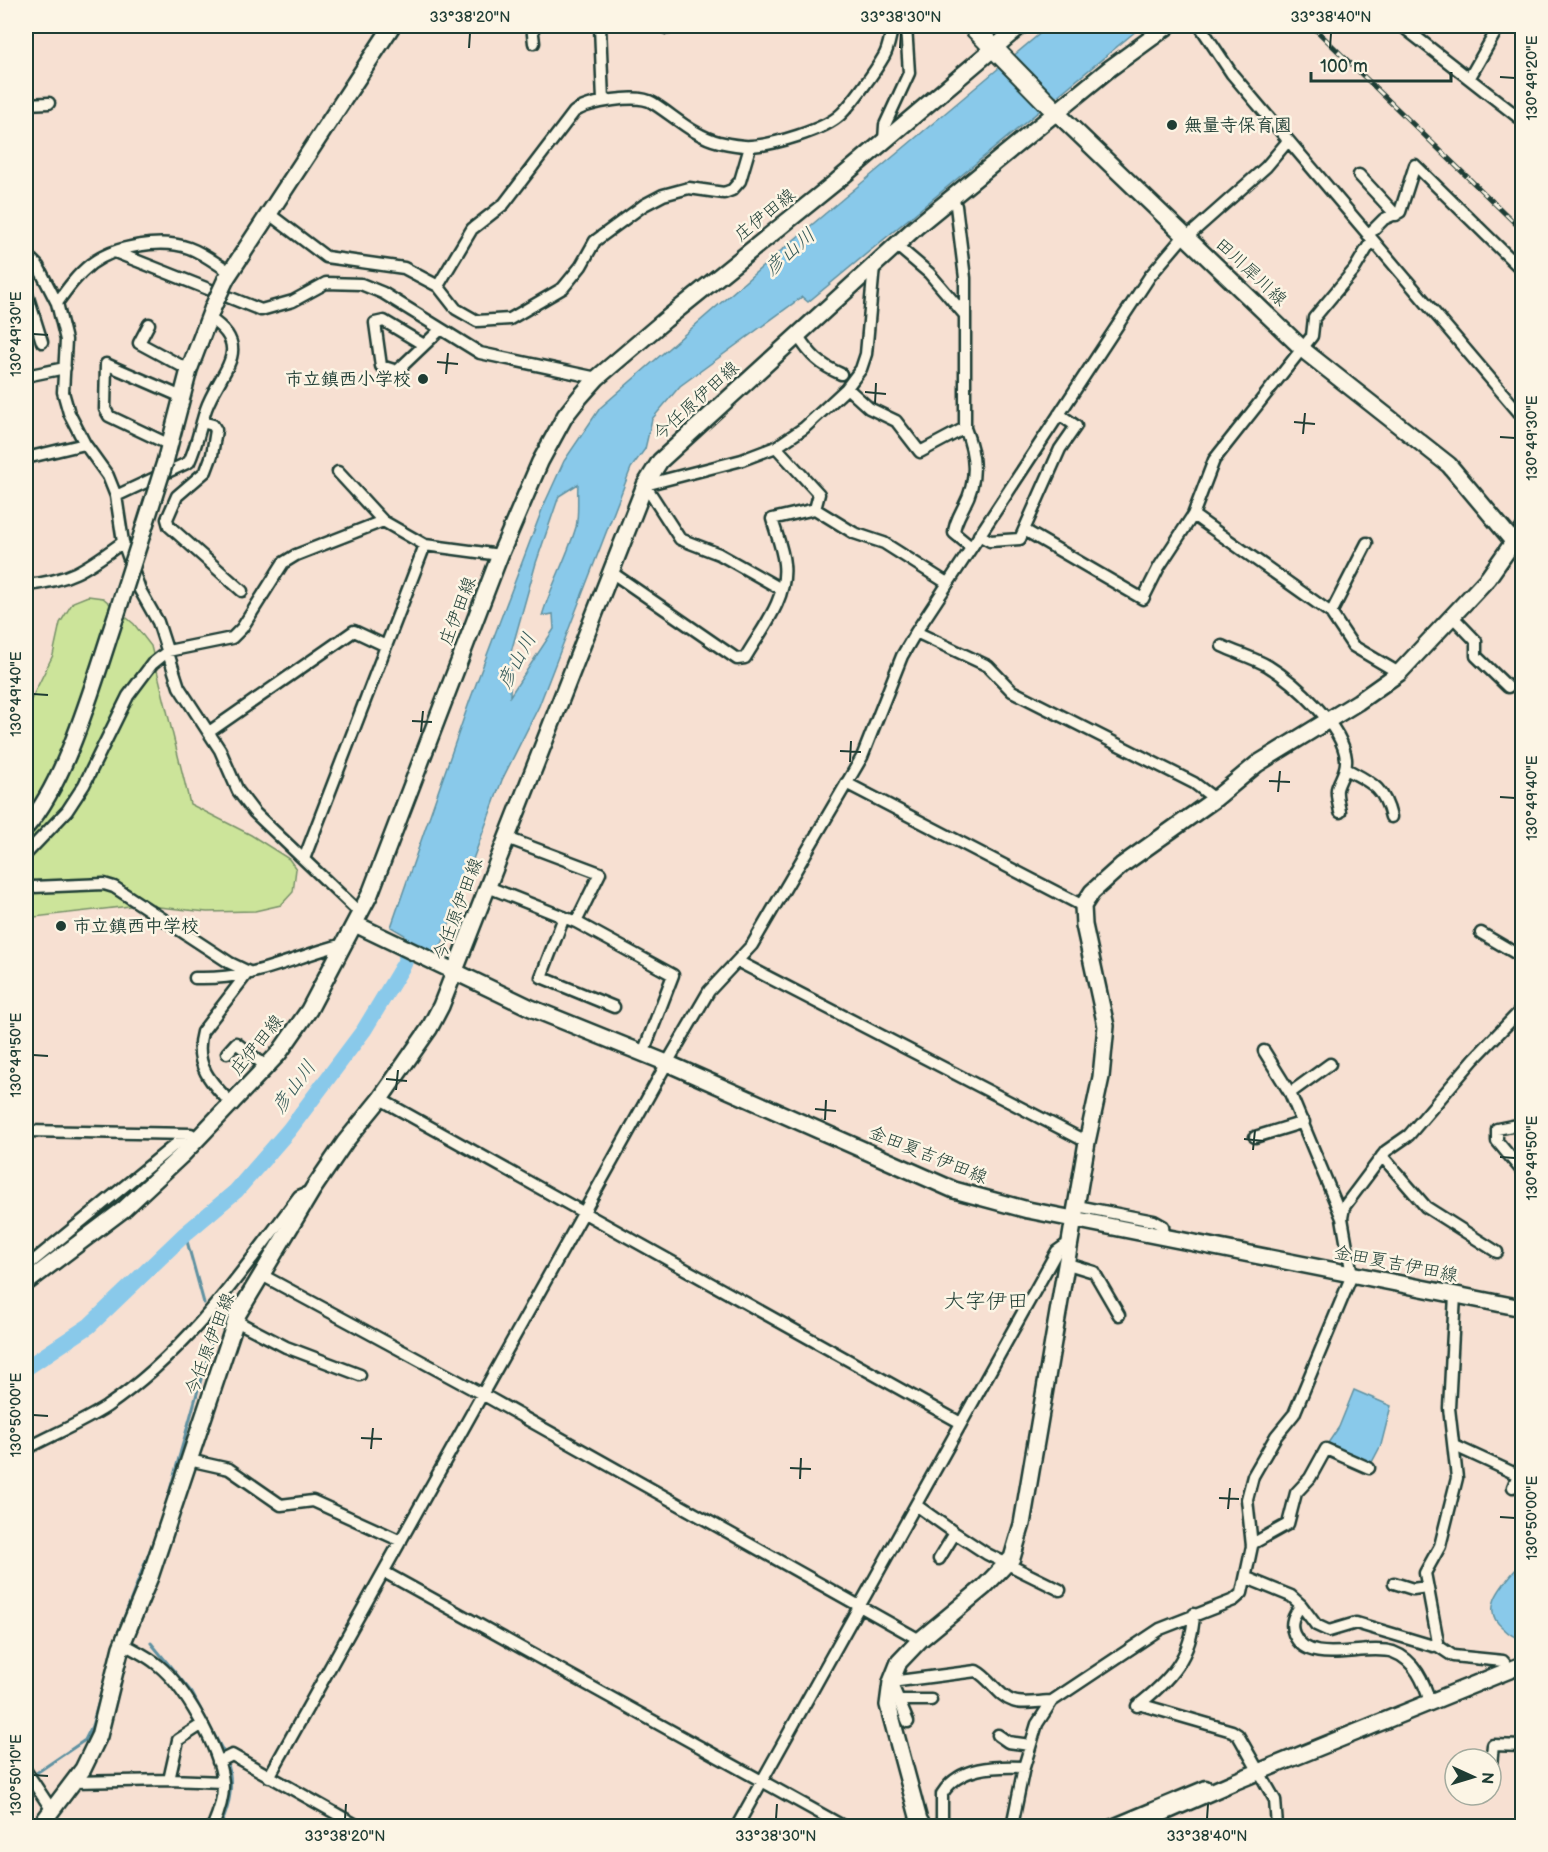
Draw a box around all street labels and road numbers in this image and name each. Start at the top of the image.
street label: 庄伊田線 [730,184,800,246]
street label: 田川犀川線 [1211,234,1291,310]
street label: 今任原伊田線 [649,357,743,445]
street label: 庄伊田線 [435,574,481,648]
street label: 今任原伊田線 [429,855,487,963]
street label: 庄伊田線 [226,1010,288,1080]
street label: 金田夏吉伊田線 [866,1122,990,1188]
street label: 金田夏吉伊田線 [1332,1242,1460,1286]
street label: 今任原伊田線 [181,1290,239,1398]

